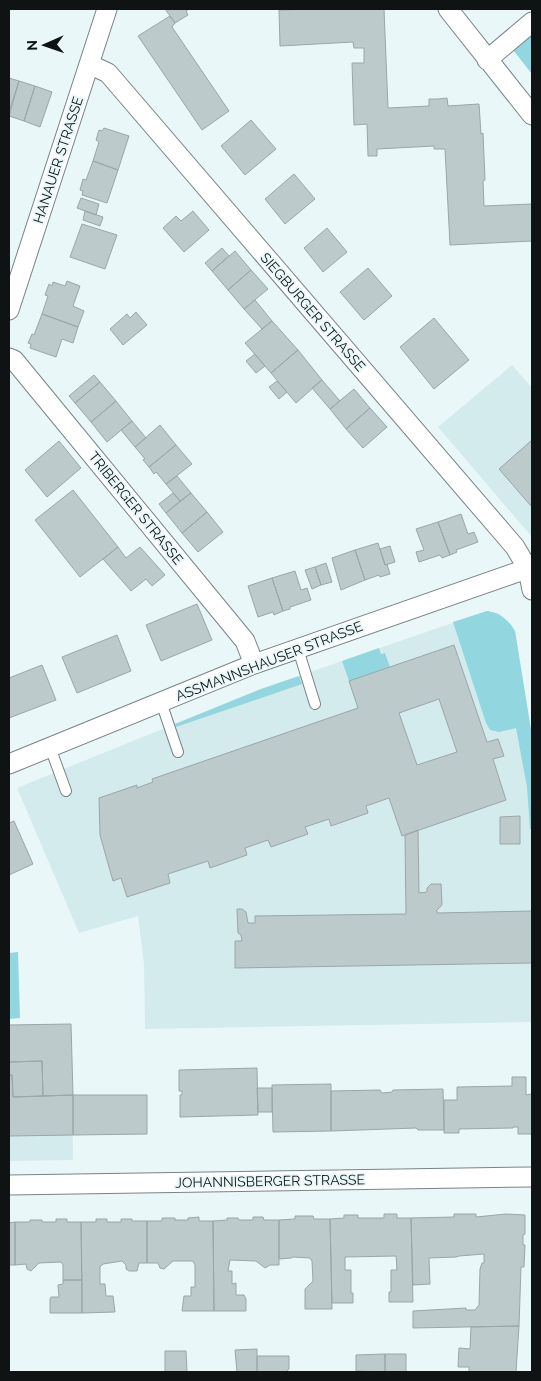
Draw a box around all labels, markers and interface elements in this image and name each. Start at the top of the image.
north arrow [20,20,70,70]
text: N [24,40,40,51]
street label: HANAUER STRASSE [30,95,86,225]
street label: SIEGBURGER STRASSE [257,250,369,374]
street label: TRIBERGER STRASSE [86,448,186,568]
street label: ASSMANNSHAUSER STRASSE [173,618,365,704]
street label: JOHANNISBERGER STRASSE [175,1171,365,1191]

